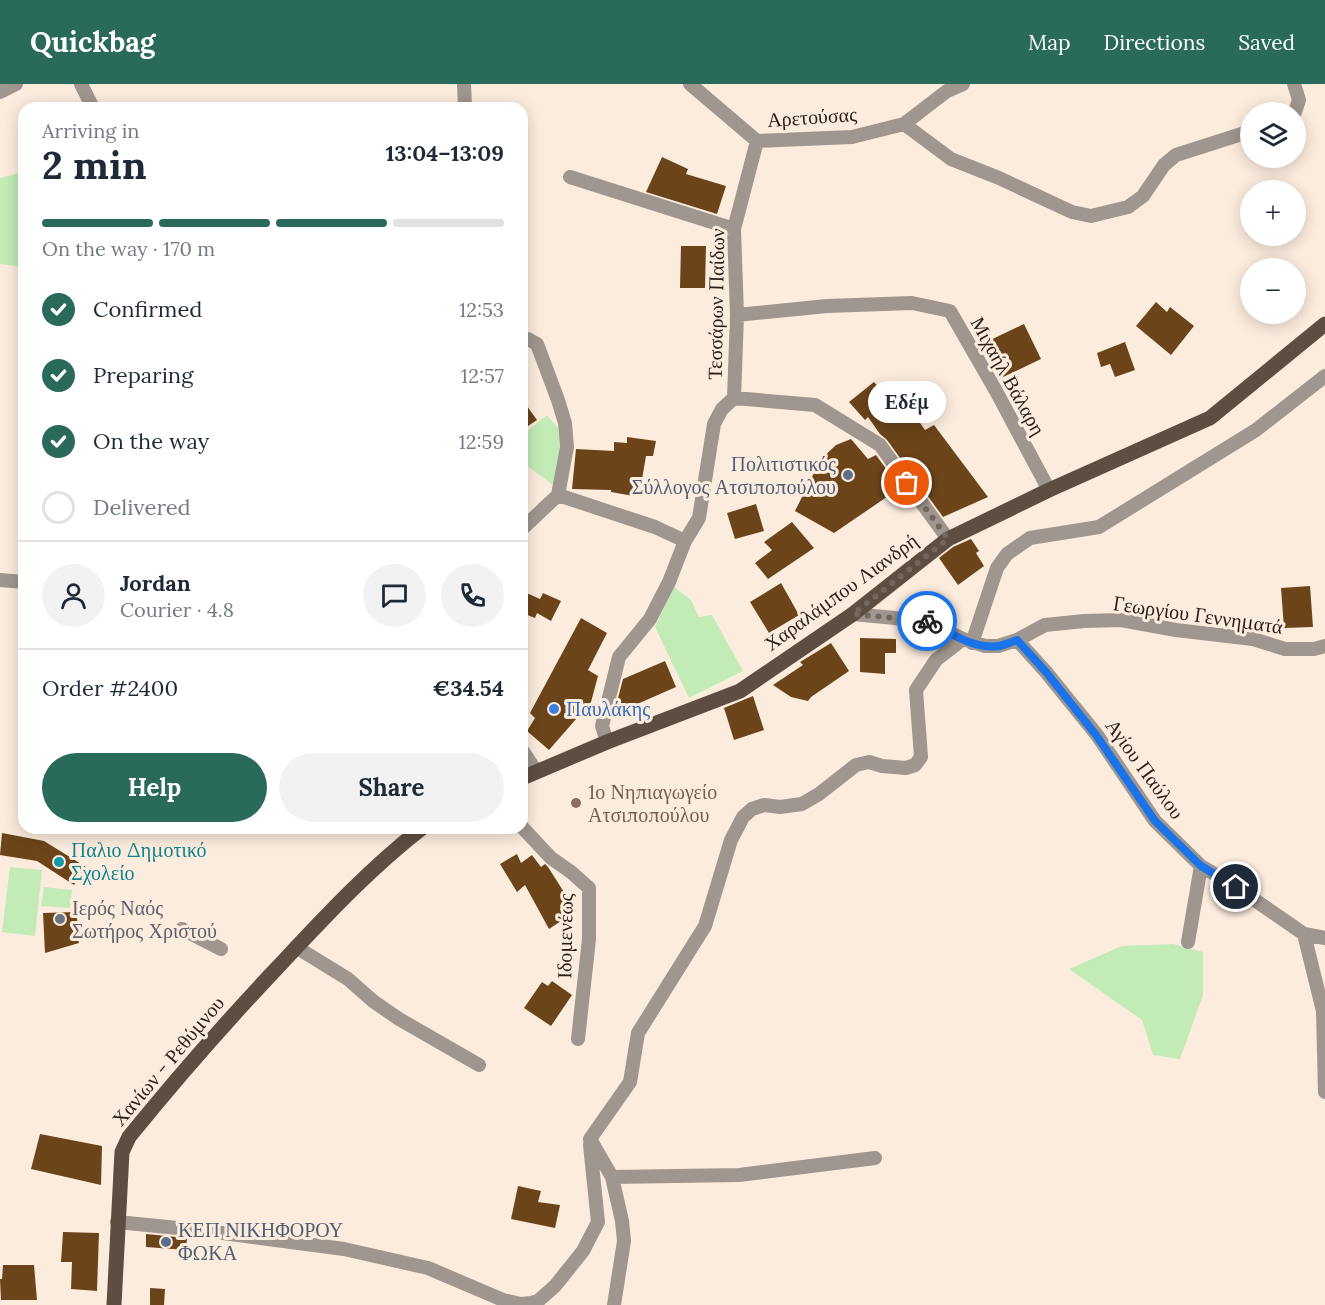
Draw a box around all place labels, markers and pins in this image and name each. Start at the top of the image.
callout: Εδέμ [868,381,946,423]
place label: Πολιτιστικός Σύλλογος Ατσιποπούλου [632,451,836,499]
pin [881,457,932,508]
marker: Πολιτιστικός Σύλλογος Ατσιποπούλου [841,468,855,482]
place label: Παυλάκης [566,696,650,721]
marker: Παυλάκης [547,702,561,716]
place label: 1ο Νηπιαγωγείο Ατσιποπούλου [588,779,717,827]
marker: 1ο Νηπιαγωγείο Ατσιποπούλου [569,796,583,810]
place label: Παλιο Δημοτικό Σχολείο [71,837,207,885]
marker: Παλιο Δημοτικό Σχολείο [52,855,66,869]
pin [1210,861,1261,912]
place label: Ιερός Ναός Σωτήρος Χριστού [72,895,217,943]
marker: Ιερός Ναός Σωτήρος Χριστού [53,912,67,926]
place label: ΚΕΠ ΝΙΚΗΦΟΡΟΥ ΦΩΚΑ [178,1217,343,1265]
marker: ΚΕΠ ΝΙΚΗΦΟΡΟΥ ΦΩΚΑ [159,1235,173,1249]

